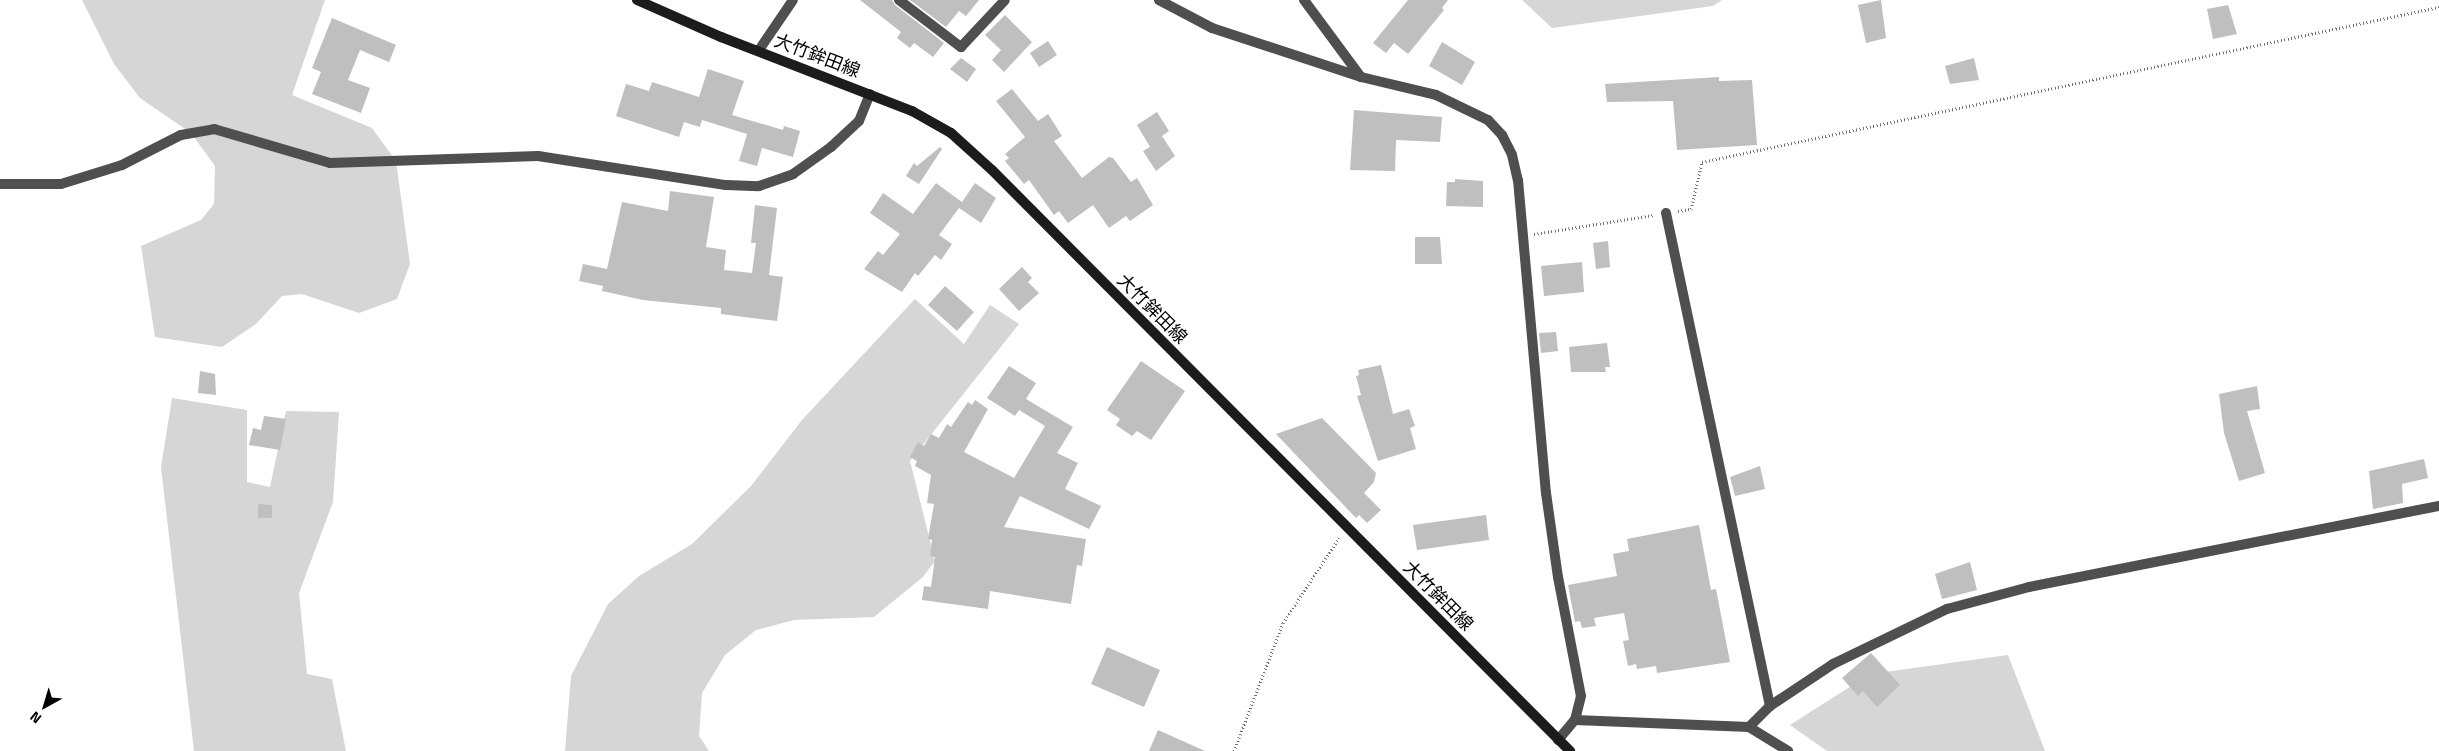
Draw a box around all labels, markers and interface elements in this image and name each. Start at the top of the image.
street label: 大竹鉾田線 [771,30,863,82]
street label: 大竹鉾田線 [1113,270,1191,348]
street label: 大竹鉾田線 [1399,557,1477,635]
north arrow [20,681,70,731]
text: N [25,707,46,729]

